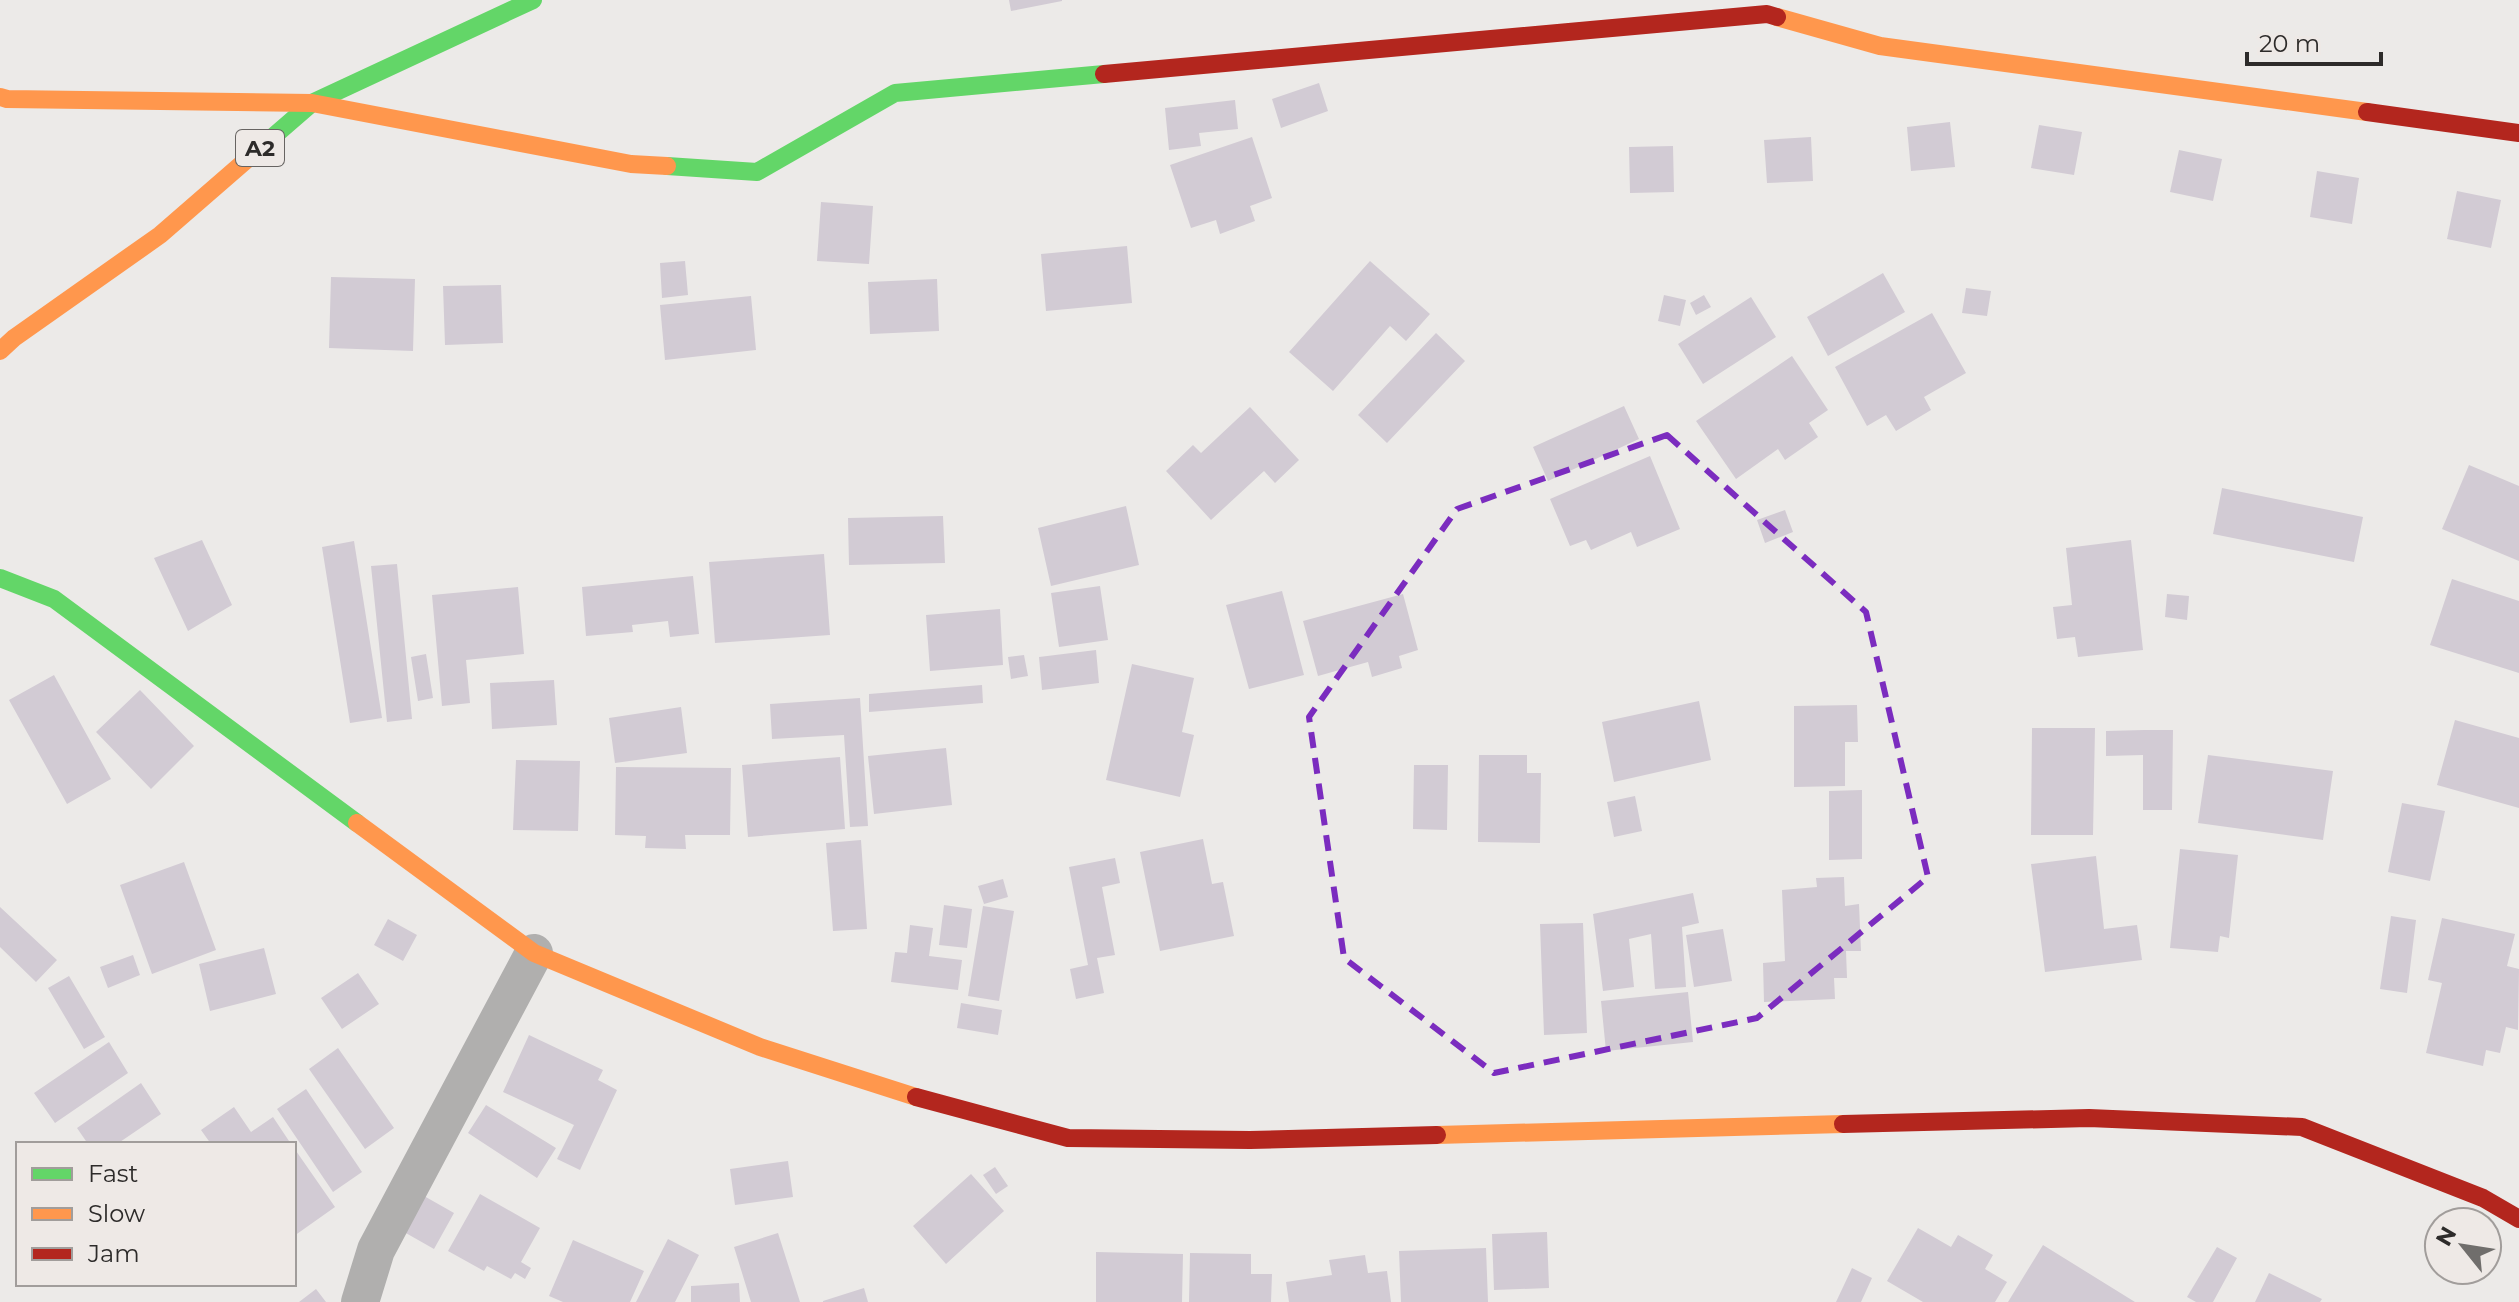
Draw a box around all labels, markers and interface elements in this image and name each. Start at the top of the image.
scale bar [2247,16,2381,66]
text: 20 m [2259,29,2320,58]
road number: A2 [236,130,284,166]
legend [16,1142,296,1286]
text: Fast [88,1159,139,1188]
text: Slow [88,1199,145,1228]
north arrow [2423,1206,2503,1286]
text: N [2430,1222,2462,1251]
text: Jam [87,1239,140,1268]

